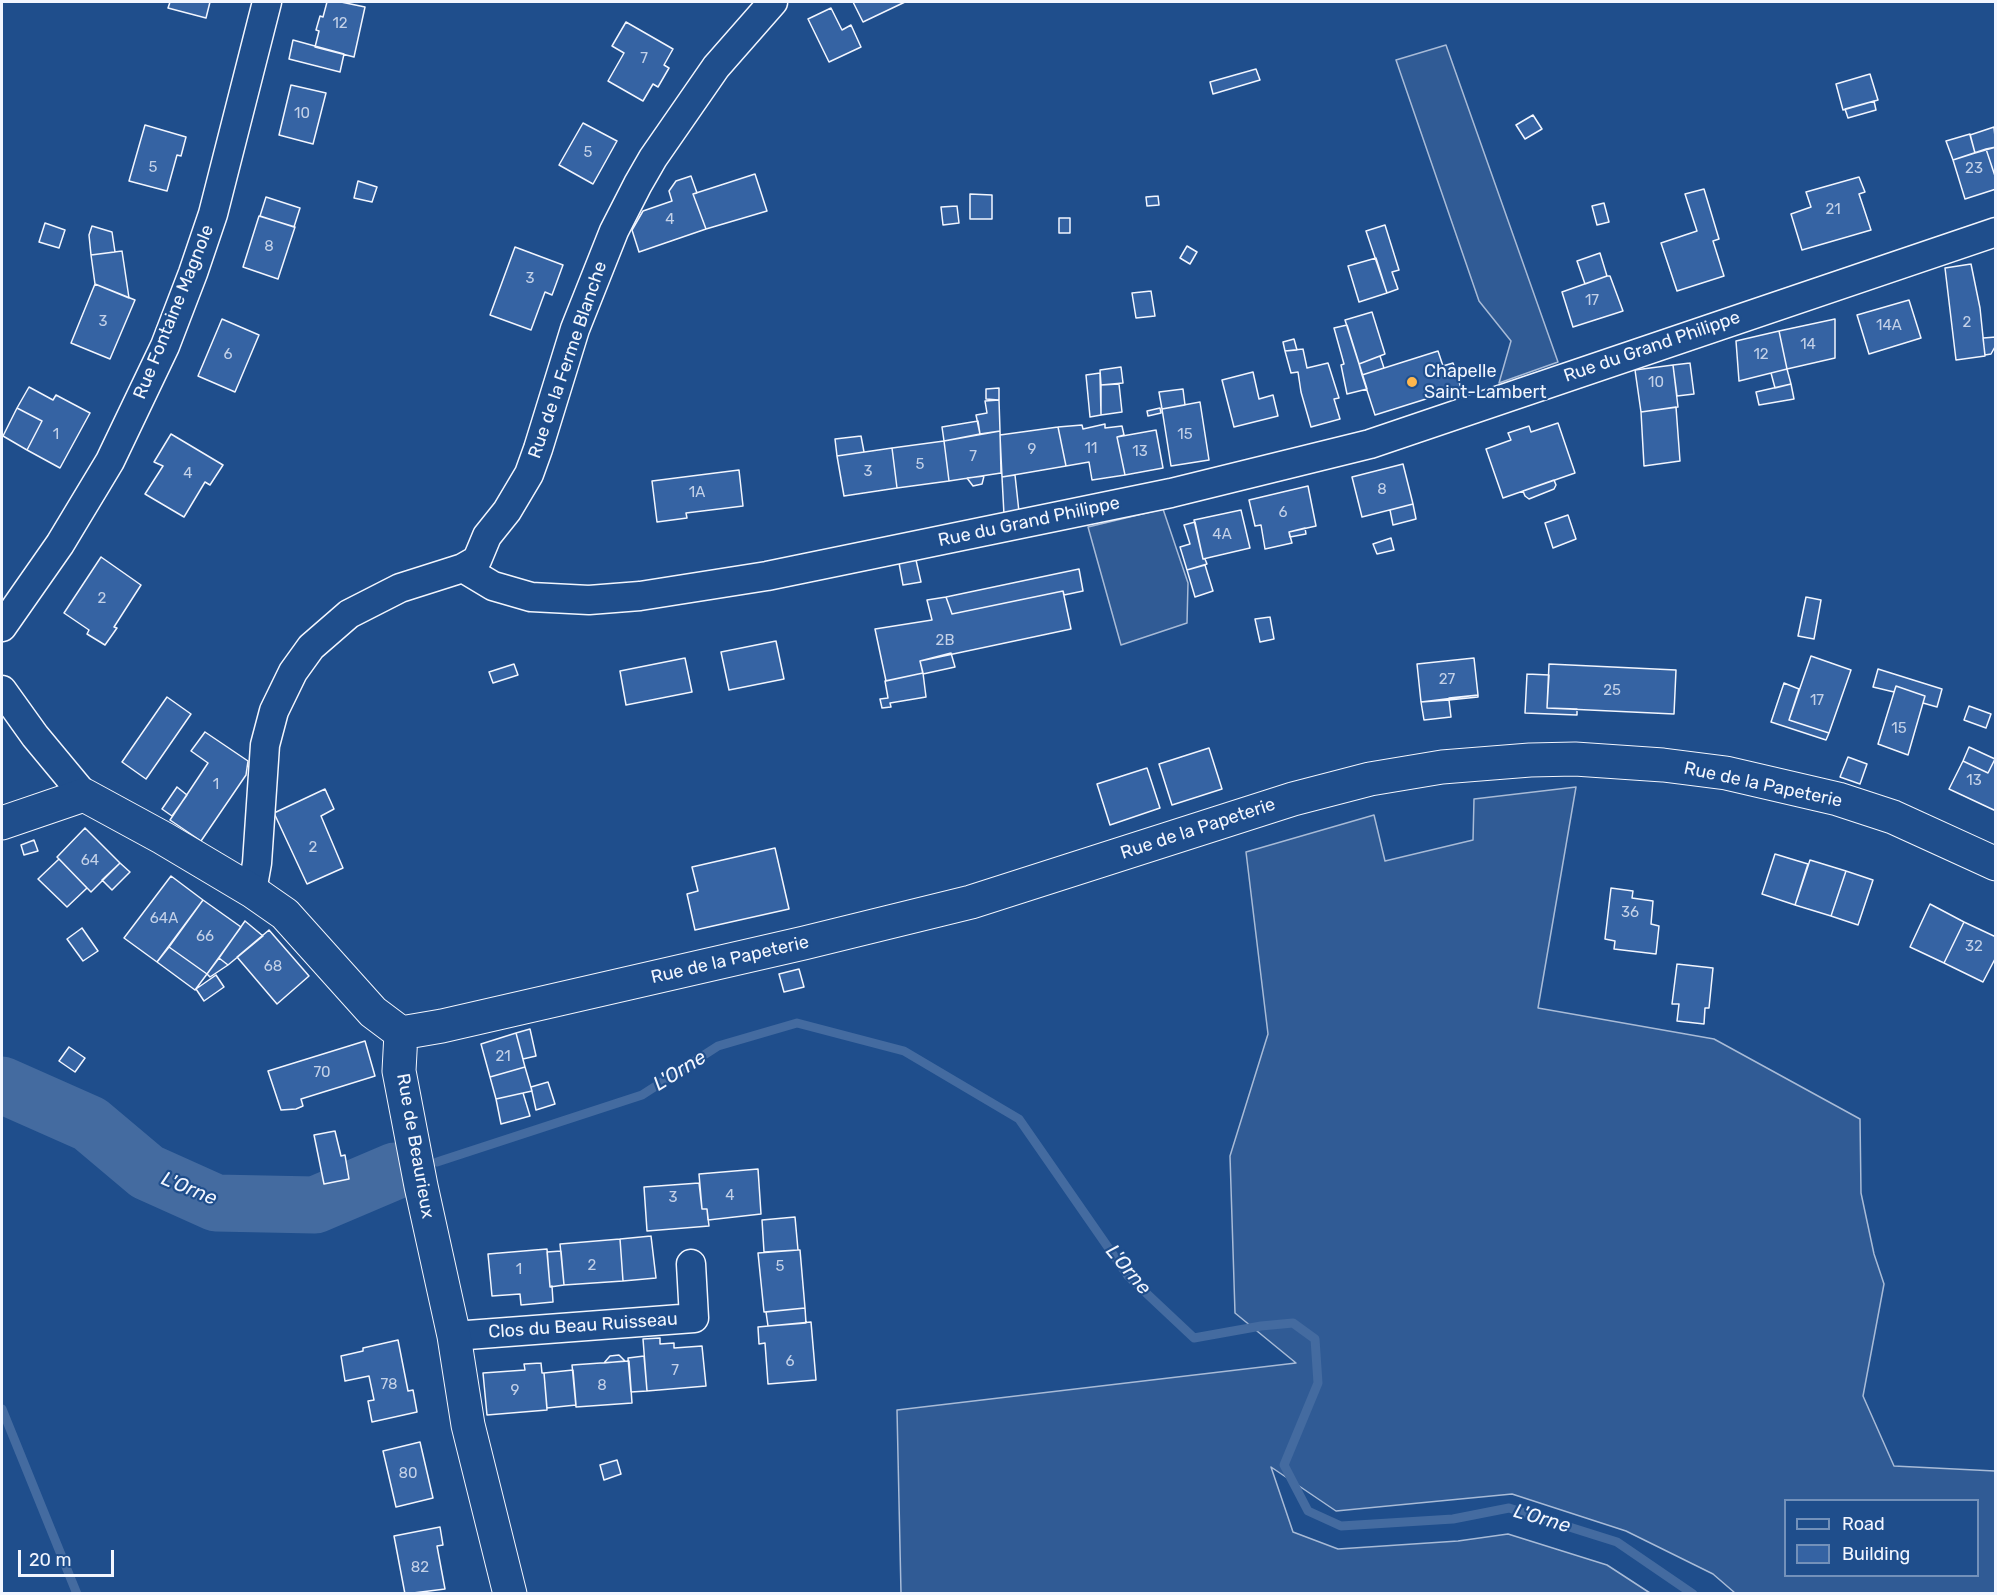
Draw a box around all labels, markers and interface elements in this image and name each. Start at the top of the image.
house number: 12 [332,15,348,33]
house number: 7 [640,50,648,68]
house number: 10 [294,105,310,123]
house number: 5 [584,144,592,162]
house number: 5 [149,159,157,177]
house number: 23 [1965,160,1983,178]
house number: 21 [1825,201,1841,219]
house number: 4 [665,211,675,229]
street label: Rue Fontaine Magnole [129,222,219,402]
house number: 8 [264,238,274,256]
street label: Rue de la Ferme Blanche [524,259,612,461]
house number: 3 [525,270,535,288]
house number: 17 [1585,292,1599,310]
street label: Rue du Grand Philippe [1561,307,1743,387]
house number: 3 [98,313,108,331]
house number: 2 [1963,314,1971,332]
house number: 14A [1876,317,1902,335]
house number: 14 [1800,336,1816,354]
house number: 6 [223,346,233,364]
house number: 12 [1753,346,1769,364]
place label: Chapelle Saint-Lambert [1424,361,1546,404]
house number: 10 [1648,374,1664,392]
marker: Chapelle Saint-Lambert [1405,375,1419,389]
house number: 1 [53,426,59,444]
house number: 15 [1177,426,1193,444]
house number: 11 [1085,440,1097,458]
house number: 9 [1028,441,1036,459]
house number: 13 [1132,443,1148,461]
house number: 7 [969,448,977,466]
house number: 5 [916,456,924,474]
house number: 3 [863,463,873,481]
house number: 4 [183,465,193,483]
house number: 8 [1377,481,1387,499]
house number: 1A [689,484,705,502]
street label: Rue du Grand Philippe [936,492,1122,552]
house number: 6 [1278,504,1288,522]
house number: 4A [1212,526,1232,544]
house number: 2 [98,590,106,608]
house number: 2B [936,632,954,650]
house number: 27 [1439,671,1455,689]
house number: 25 [1603,682,1621,700]
house number: 17 [1810,692,1824,710]
house number: 15 [1891,720,1907,738]
street label: Rue de la Papeterie [1682,758,1844,812]
house number: 13 [1966,772,1982,790]
house number: 1 [213,776,219,794]
street label: Rue de la Papeterie [1118,794,1278,864]
house number: 2 [309,839,317,857]
house number: 64 [81,852,99,870]
house number: 36 [1621,904,1639,922]
house number: 64A [150,910,178,928]
house number: 66 [196,928,214,946]
street label: Rue de la Papeterie [649,931,811,989]
house number: 32 [1965,938,1983,956]
house number: 68 [264,958,282,976]
water label: L'Orne [649,1046,711,1096]
house number: 21 [495,1048,511,1066]
house number: 70 [313,1064,331,1082]
street label: Rue de Beaurieux [392,1072,438,1220]
water label: L'Orne [158,1167,220,1211]
house number: 4 [725,1187,735,1205]
house number: 3 [668,1189,678,1207]
water label: L'Orne [1100,1240,1156,1300]
house number: 2 [588,1257,596,1275]
house number: 5 [776,1258,784,1276]
house number: 1 [516,1261,522,1279]
street label: Clos du Beau Ruisseau [488,1309,678,1343]
house number: 6 [785,1353,795,1371]
house number: 7 [671,1362,679,1380]
house number: 78 [380,1376,398,1394]
house number: 8 [597,1377,607,1395]
house number: 9 [511,1382,519,1400]
house number: 80 [398,1465,418,1483]
water label: L'Orne [1511,1499,1573,1539]
legend [1784,1499,1979,1577]
text: Road [1842,1513,1885,1535]
scale bar [21,1538,117,1576]
text: Building [1842,1543,1910,1565]
text: 20 m [29,1549,71,1571]
house number: 82 [411,1559,429,1577]

